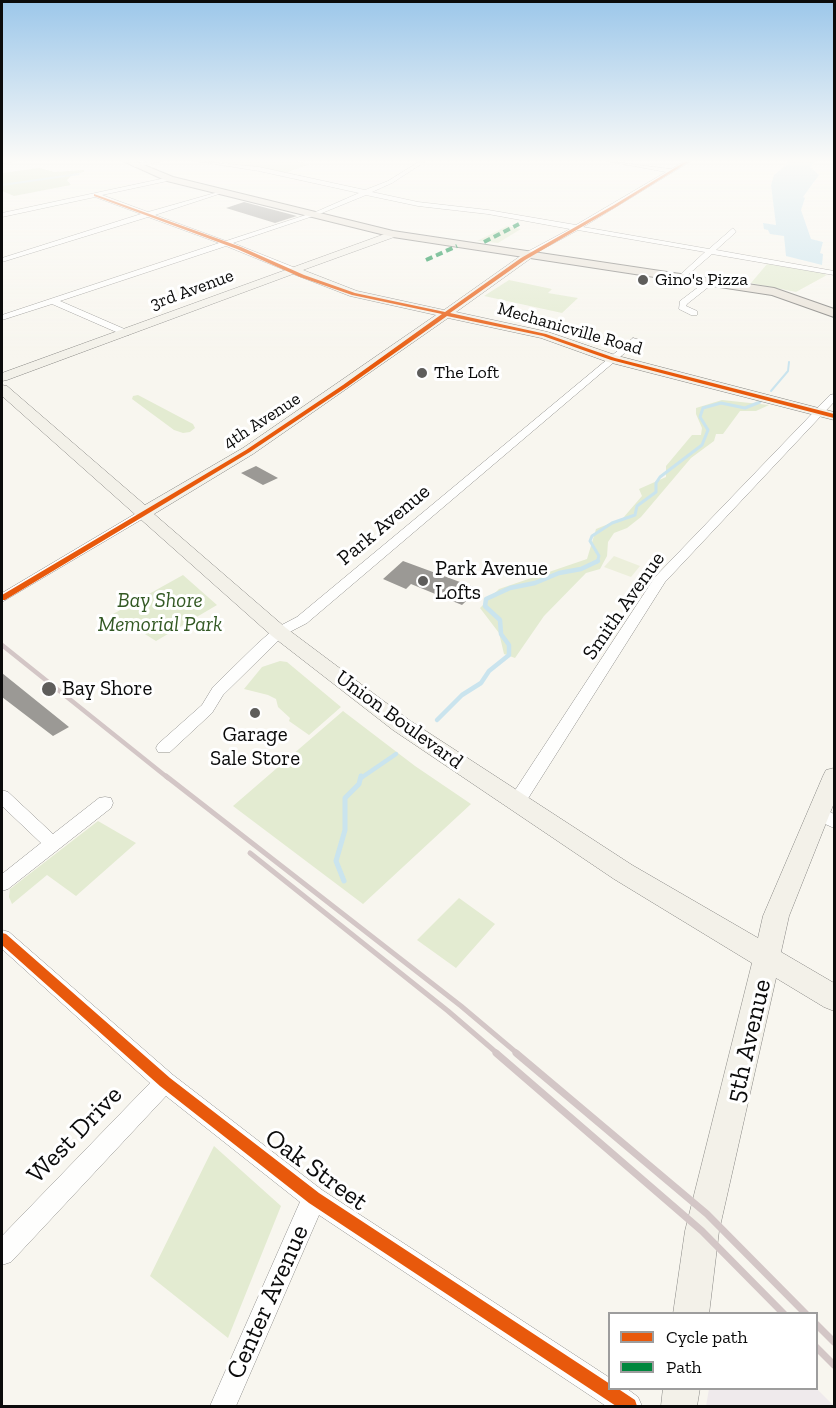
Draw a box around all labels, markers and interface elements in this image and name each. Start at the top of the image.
street label: 3rd Avenue [147,265,237,315]
place label: Gino's Pizza [655,269,748,291]
marker: Gino's Pizza [636,273,650,287]
street label: Mechanicville Road [495,298,645,360]
place label: The Loft [434,362,499,384]
marker: The Loft [415,366,429,380]
street label: 4th Avenue [219,388,305,454]
street label: Park Avenue [333,479,435,571]
street label: Smith Avenue [578,547,670,665]
place label: Park Avenue Lofts [435,556,548,606]
marker: Park Avenue Lofts [416,574,430,588]
park label: Bay Shore Memorial Park [98,588,222,638]
street label: Union Boulevard [330,665,468,775]
place label: Bay Shore [62,676,152,702]
marker: Bay Shore [40,680,58,698]
marker: Garage Sale Store [248,706,262,720]
place label: Garage Sale Store [210,722,300,772]
street label: 5th Avenue [720,976,778,1106]
street label: West Drive [21,1080,129,1190]
street label: Oak Street [259,1122,373,1218]
street label: Center Avenue [220,1220,316,1384]
legend [608,1312,818,1390]
text: Cycle path [666,1326,748,1348]
text: Path [666,1356,702,1378]

